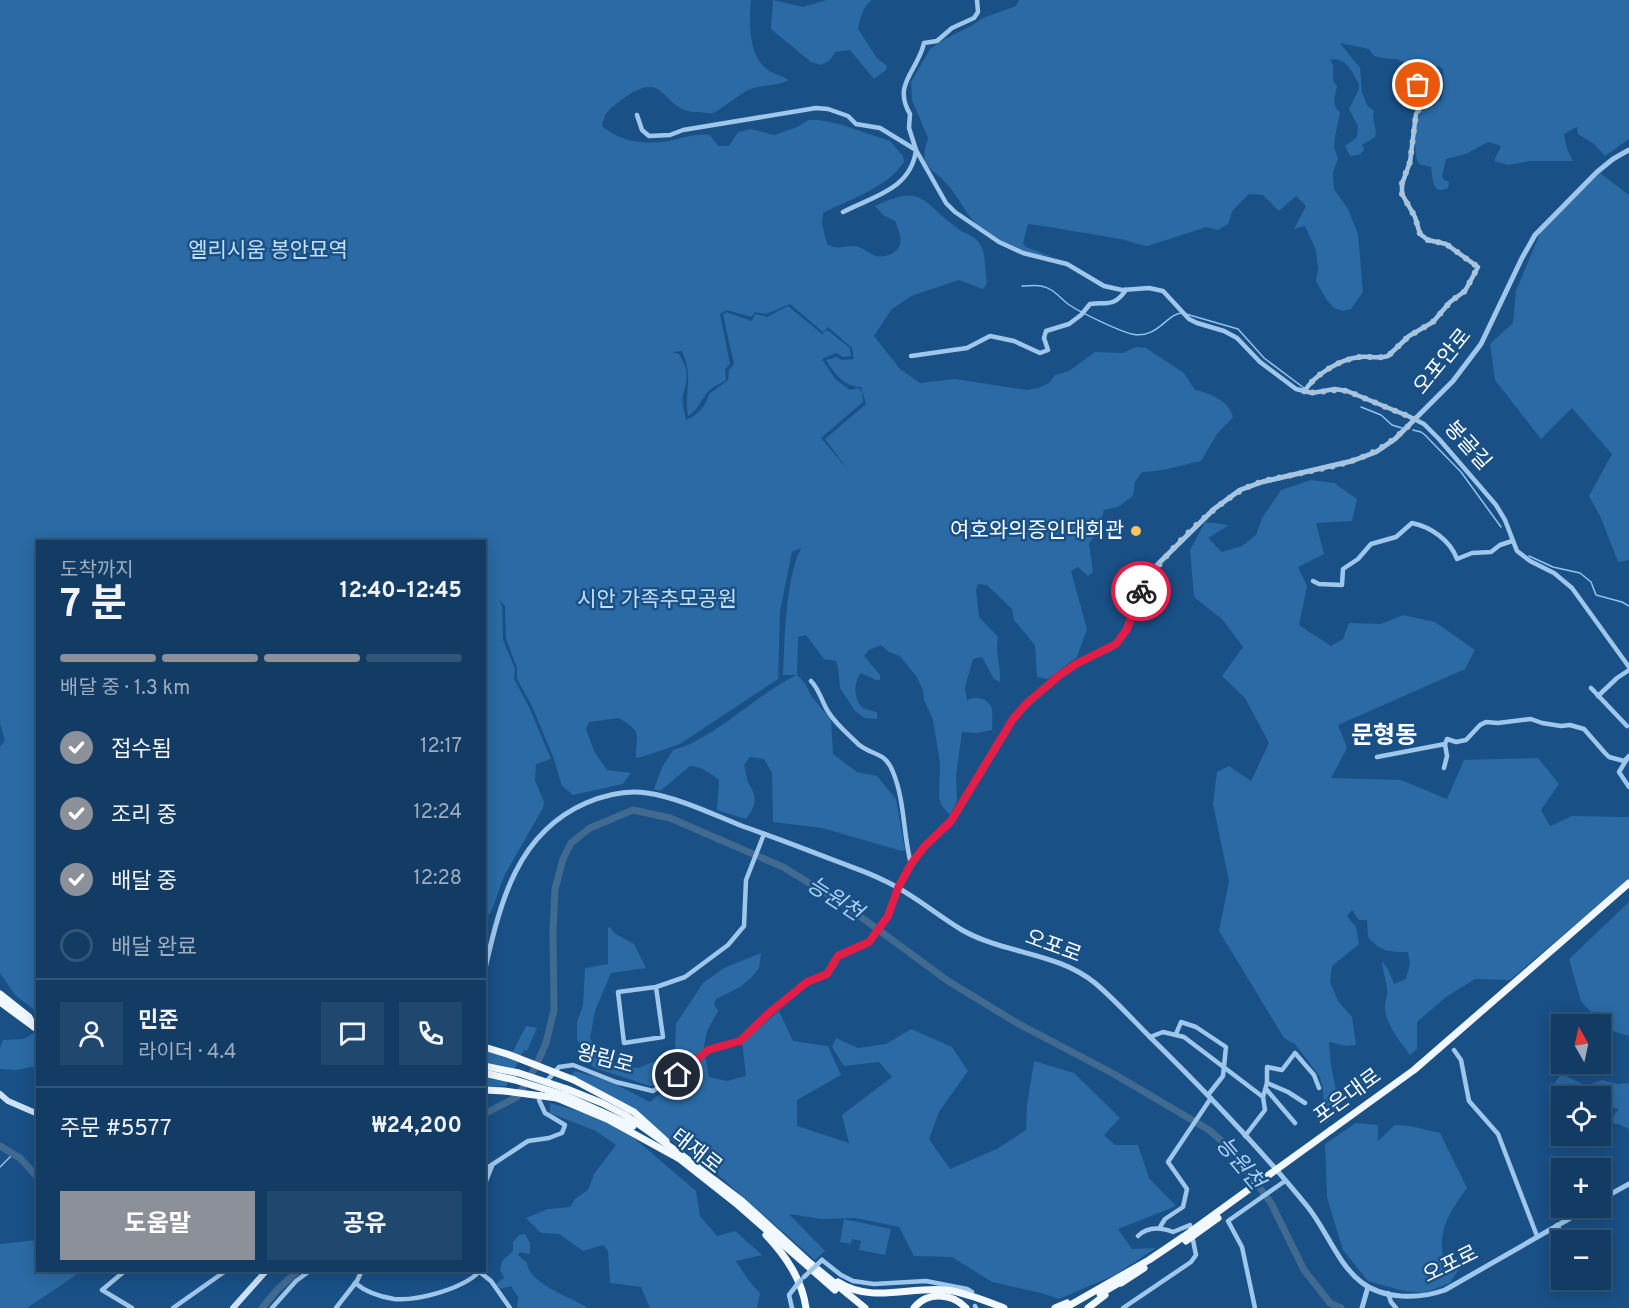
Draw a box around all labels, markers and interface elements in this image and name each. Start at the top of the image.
pin [1392,59,1443,110]
icon: bag [1401,68,1434,101]
park label: 엘리시움 봉안묘역 [188,238,348,265]
street label: 오포안로 [1408,323,1478,401]
street label: 봉골길 [1438,415,1496,477]
place label: 여호와의증인대회관 [950,518,1124,545]
marker: 여호와의증인대회관 [1129,524,1143,538]
text: 도착까지 [60,558,134,584]
courier [1111,561,1171,621]
icon: bike [1125,575,1158,608]
text: 12:40–12:45 [340,578,462,605]
text: 7 분 [60,582,127,631]
park label: 시안 가족추모공원 [577,587,737,614]
text: 배달 중 · 1.3 km [60,676,190,702]
district label: 문형동 [1351,722,1417,752]
icon: check [60,731,93,764]
text: 12:17 [420,734,462,760]
text: 접수됨 [111,737,172,764]
icon: check [60,797,93,830]
text: 12:24 [413,800,462,826]
text: 조리 중 [111,803,177,830]
icon: check [60,863,93,896]
text: 12:28 [413,866,462,892]
text: 배달 중 [111,869,177,896]
water label: 능원천 [801,872,869,929]
street label: 오포로 [1021,924,1085,970]
text: 배달 완료 [111,935,197,962]
button: person [60,1002,123,1065]
button: chat [321,1002,384,1065]
button: phone [399,1002,462,1065]
text: 민준 [138,1008,178,1035]
north arrow [1551,1014,1611,1074]
map controls [1551,1014,1611,1290]
street label: 왕림로 [574,1039,636,1081]
text: 라이더 · 4.4 [138,1040,236,1066]
pin [652,1049,703,1100]
icon: home [661,1058,694,1091]
street label: 포은대로 [1309,1063,1387,1131]
button: locate [1551,1086,1611,1146]
text: ₩24,200 [372,1113,462,1140]
text: 주문 #5577 [60,1116,172,1143]
street label: 태재로 [665,1124,727,1180]
water label: 능원천 [1209,1132,1271,1198]
button: + [1551,1158,1611,1218]
button: 도움말 [60,1191,255,1260]
button: 공유 [267,1191,462,1260]
button: − [1551,1230,1611,1290]
street label: 오포로 [1419,1240,1483,1290]

